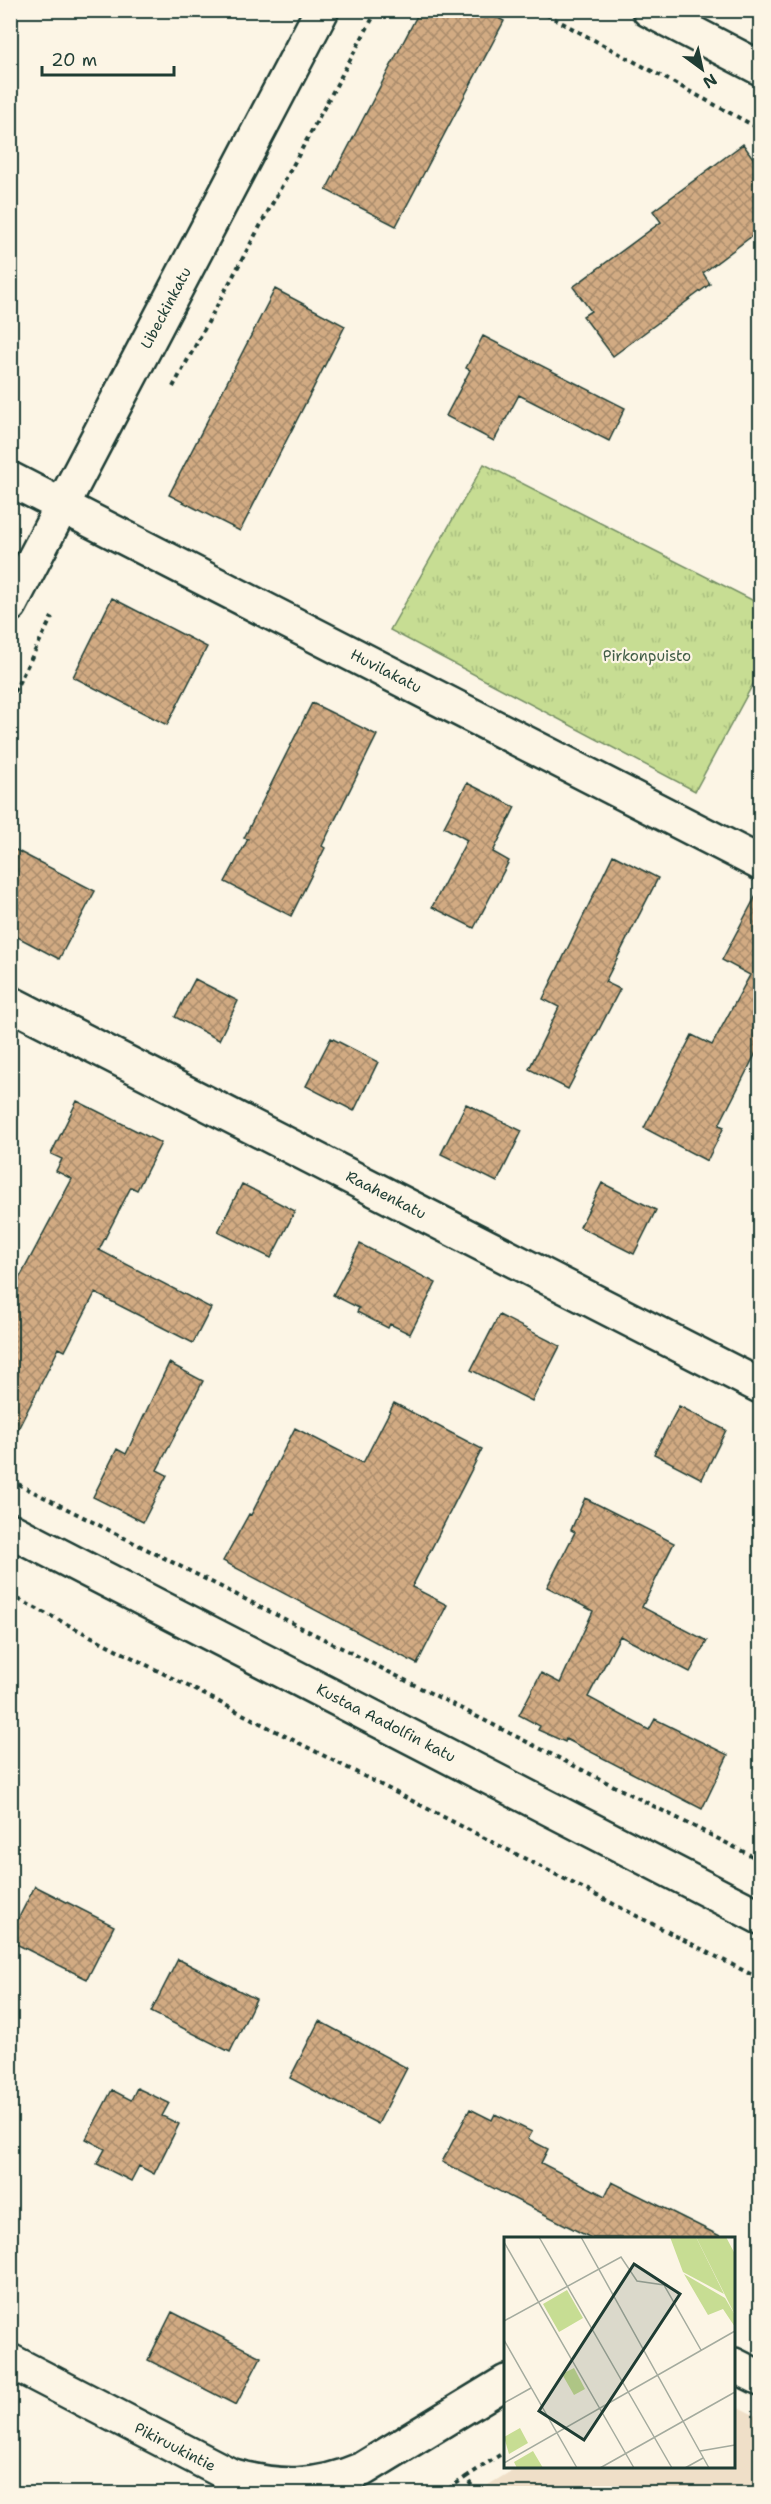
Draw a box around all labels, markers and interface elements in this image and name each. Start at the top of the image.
scale bar [42,39,174,77]
north arrow [672,39,732,99]
text: 20 m [51,48,97,72]
text: N [699,69,721,93]
street label: Libeckinkatu [136,264,196,352]
street label: Huvilakatu [347,644,425,698]
park label: Pirkonpuisto [603,646,691,666]
street label: Raahenkatu [342,1166,430,1224]
street label: Kustaa Aadolfin katu [313,1679,459,1767]
inset map [504,2237,735,2468]
street label: Pikiruukintie [131,2418,219,2476]

